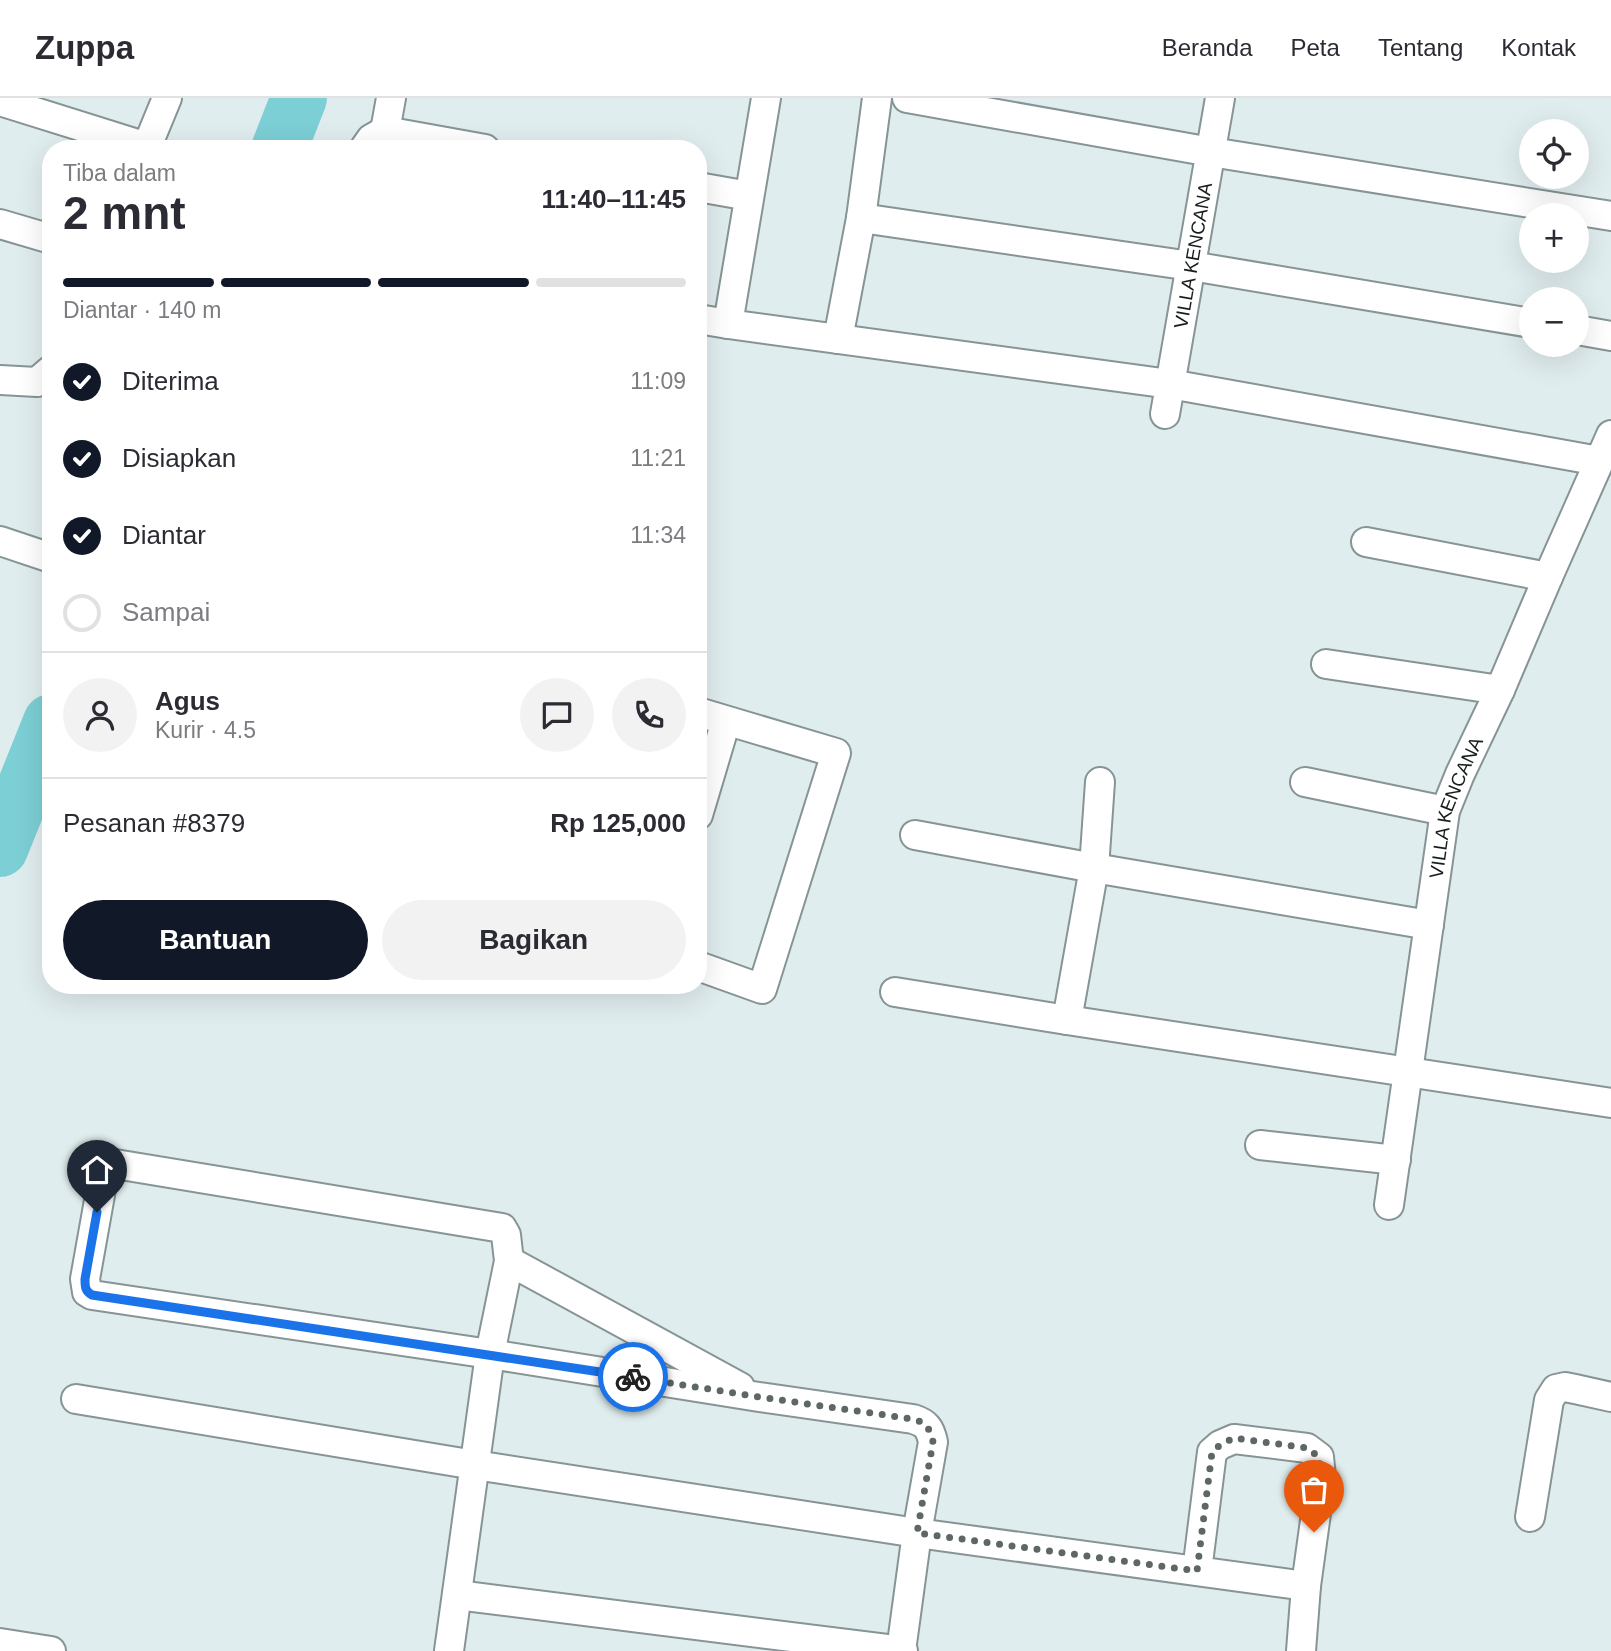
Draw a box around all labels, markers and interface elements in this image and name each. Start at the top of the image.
text: Zuppa [35,29,134,66]
text: Beranda [1162,34,1253,61]
text: Peta [1291,34,1340,61]
text: Tentang [1378,34,1463,61]
text: Kontak [1501,34,1576,61]
map controls [1519,119,1589,357]
button: locate [1519,119,1589,189]
text: Tiba dalam [63,160,176,186]
street label: VILLA KENCANA [1170,180,1216,330]
text: 11:40–11:45 [541,184,686,214]
text: 2 mnt [63,187,186,239]
button: + [1519,203,1589,273]
button: − [1519,287,1589,357]
text: Diantar · 140 m [63,297,222,323]
icon: check [63,363,101,401]
text: Diterima [122,366,219,396]
text: 11:09 [630,368,686,394]
icon: check [63,440,101,478]
text: Disiapkan [122,443,236,473]
text: 11:21 [630,445,686,471]
icon: check [63,517,101,555]
text: Diantar [122,520,206,550]
text: 11:34 [630,522,686,548]
text: Sampai [122,597,210,627]
button: person [63,678,137,752]
button: chat [520,678,594,752]
button: phone [612,678,686,752]
text: Agus [155,686,220,716]
text: Kurir · 4.5 [155,717,256,743]
street label: VILLA KENCANA [1425,733,1487,880]
text: Pesanan #8379 [63,808,245,838]
text: Rp 125,000 [550,808,686,838]
button: Bantuan [63,900,368,980]
button: Bagikan [382,900,686,980]
pin [67,1140,127,1212]
icon: home [78,1151,116,1189]
courier [598,1342,668,1412]
icon: bike [614,1358,652,1396]
pin [1284,1460,1344,1532]
icon: bag [1295,1471,1333,1509]

